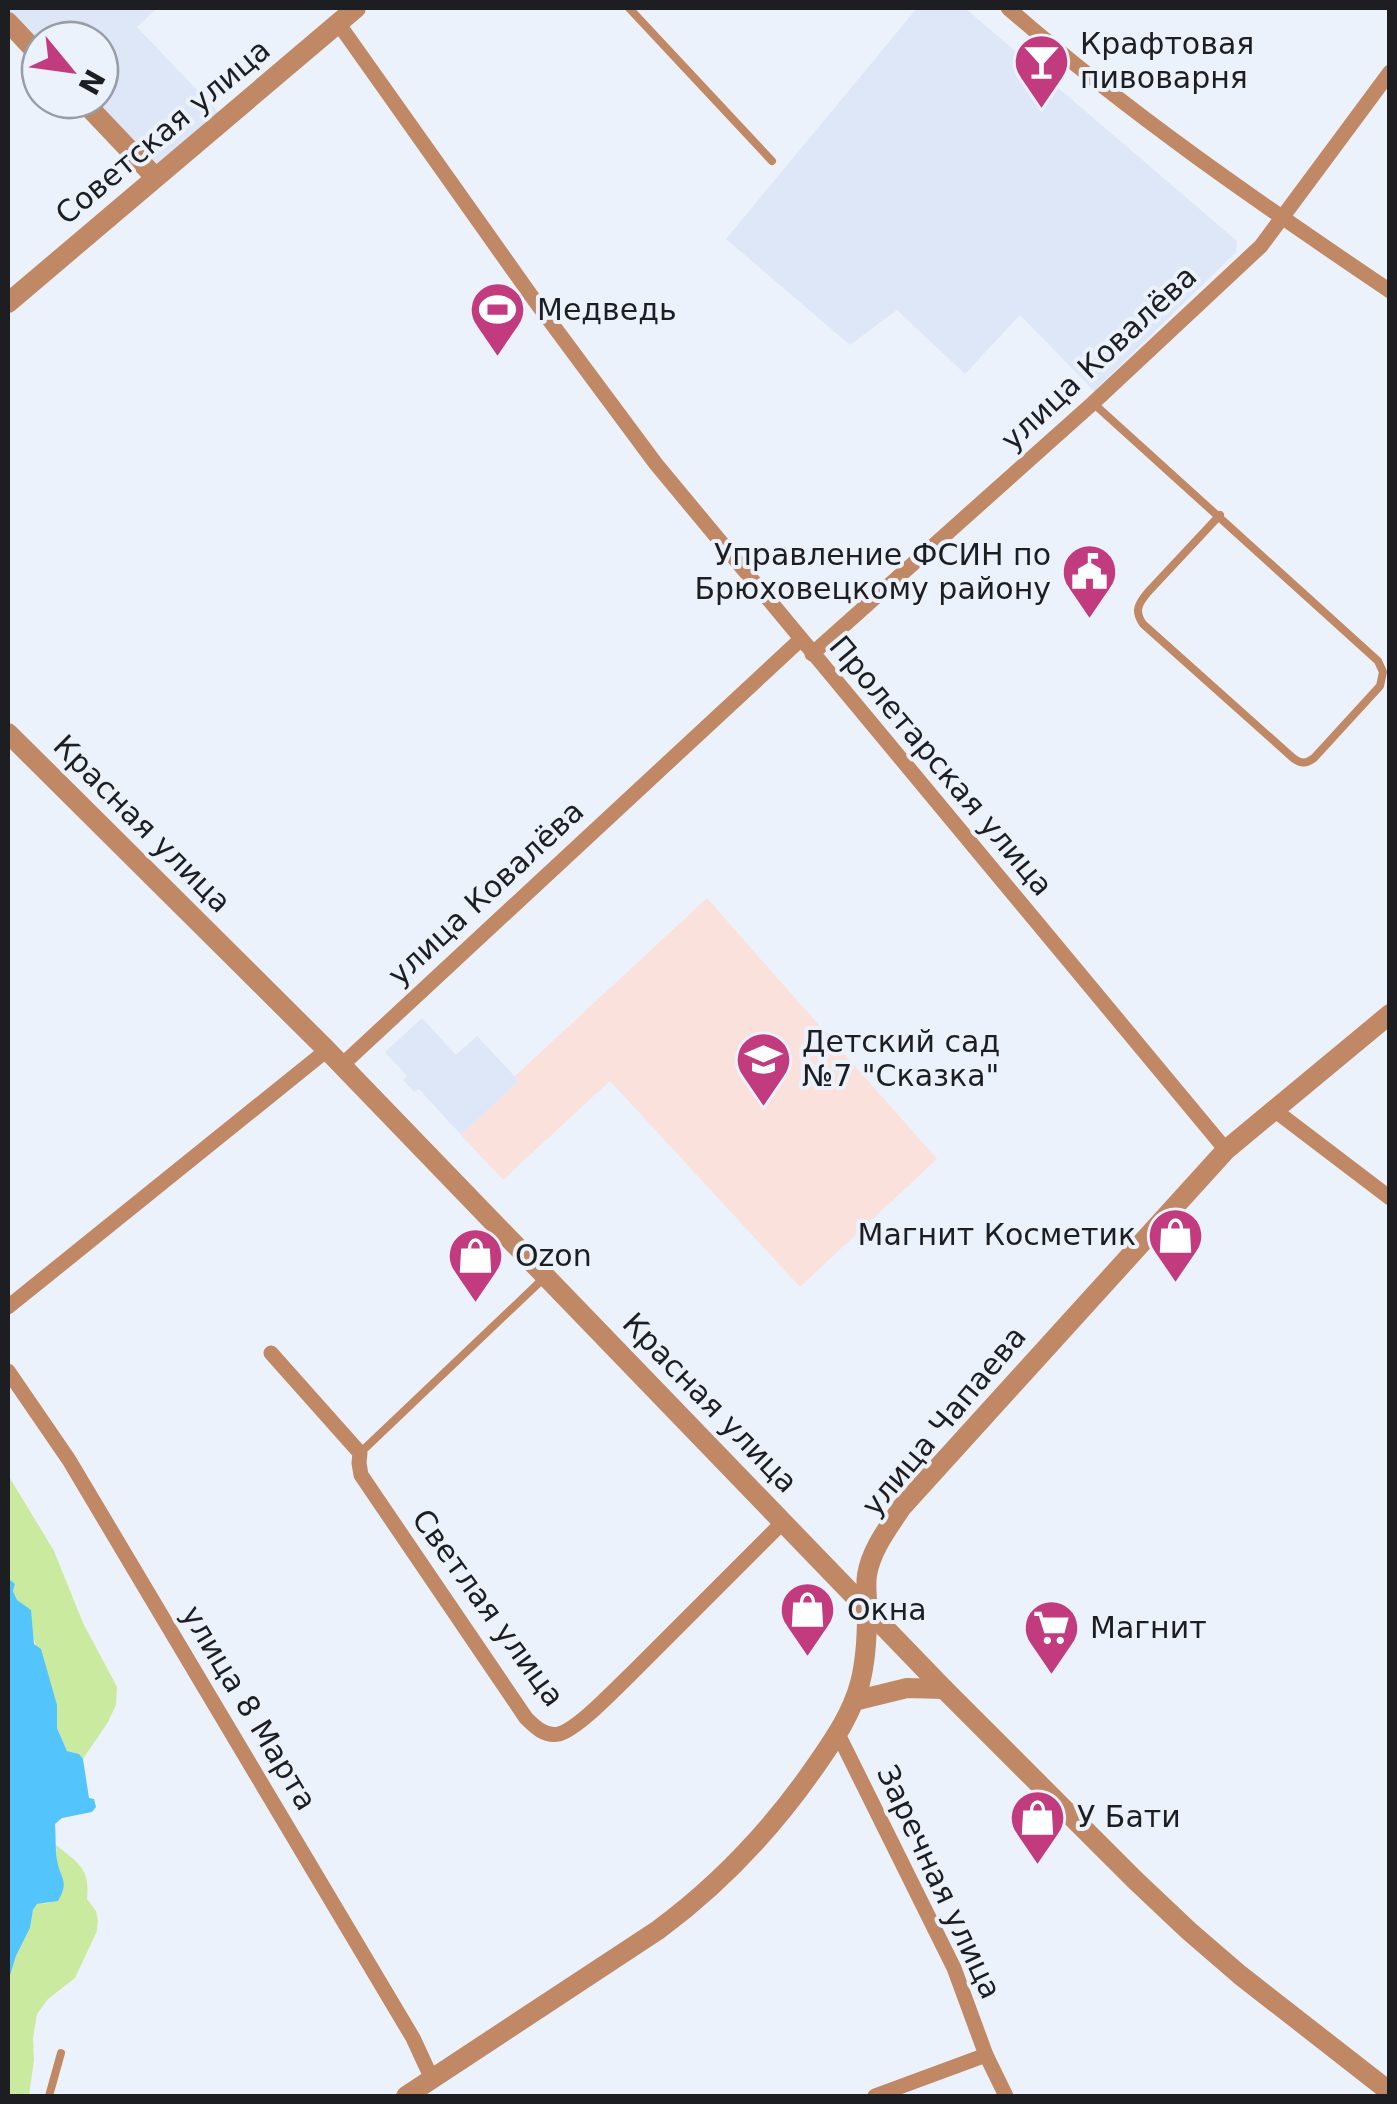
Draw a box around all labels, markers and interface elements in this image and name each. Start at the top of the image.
north arrow [20,20,120,120]
place label: Крафтовая пивоварня [1080,26,1254,95]
bar icon: Крафтовая пивоварня [1011,31,1071,110]
street label: Советская улица [48,32,277,231]
text: N [71,64,112,100]
street label: улица Ковалёва [994,258,1204,457]
sports icon: Медведь [468,280,528,359]
place label: Медведь [537,292,677,327]
place label: Управление ФСИН по Брюховецкому району [694,537,1051,606]
public building icon: Управление ФСИН по Брюховецкому району [1060,542,1120,621]
street label: Пролетарская улица [822,629,1060,903]
street label: Красная улица [47,728,238,919]
street label: улица Ковалёва [381,793,591,992]
place label: Детский сад №7 "Сказка" [802,1024,1000,1093]
school or university icon: Детский сад №7 "Сказка" [733,1029,793,1108]
shop icon: Магнит Косметик [1145,1205,1205,1284]
place label: Магнит Косметик [858,1217,1136,1252]
shop icon: Ozon [446,1226,506,1305]
place label: Ozon [515,1238,592,1273]
street label: Красная улица [616,1306,805,1500]
street label: улица Чапаева [854,1319,1033,1522]
street label: Светлая улица [405,1502,572,1713]
shop icon: Окна [778,1580,838,1659]
place label: Окна [847,1592,927,1627]
supermarket icon: Магнит [1021,1598,1081,1677]
street label: улица 8 Марта [175,1599,324,1816]
place label: Магнит [1090,1610,1207,1645]
street label: Заречная улица [870,1759,1009,2004]
shop icon: У Бати [1008,1787,1068,1866]
place label: У Бати [1077,1799,1181,1834]

